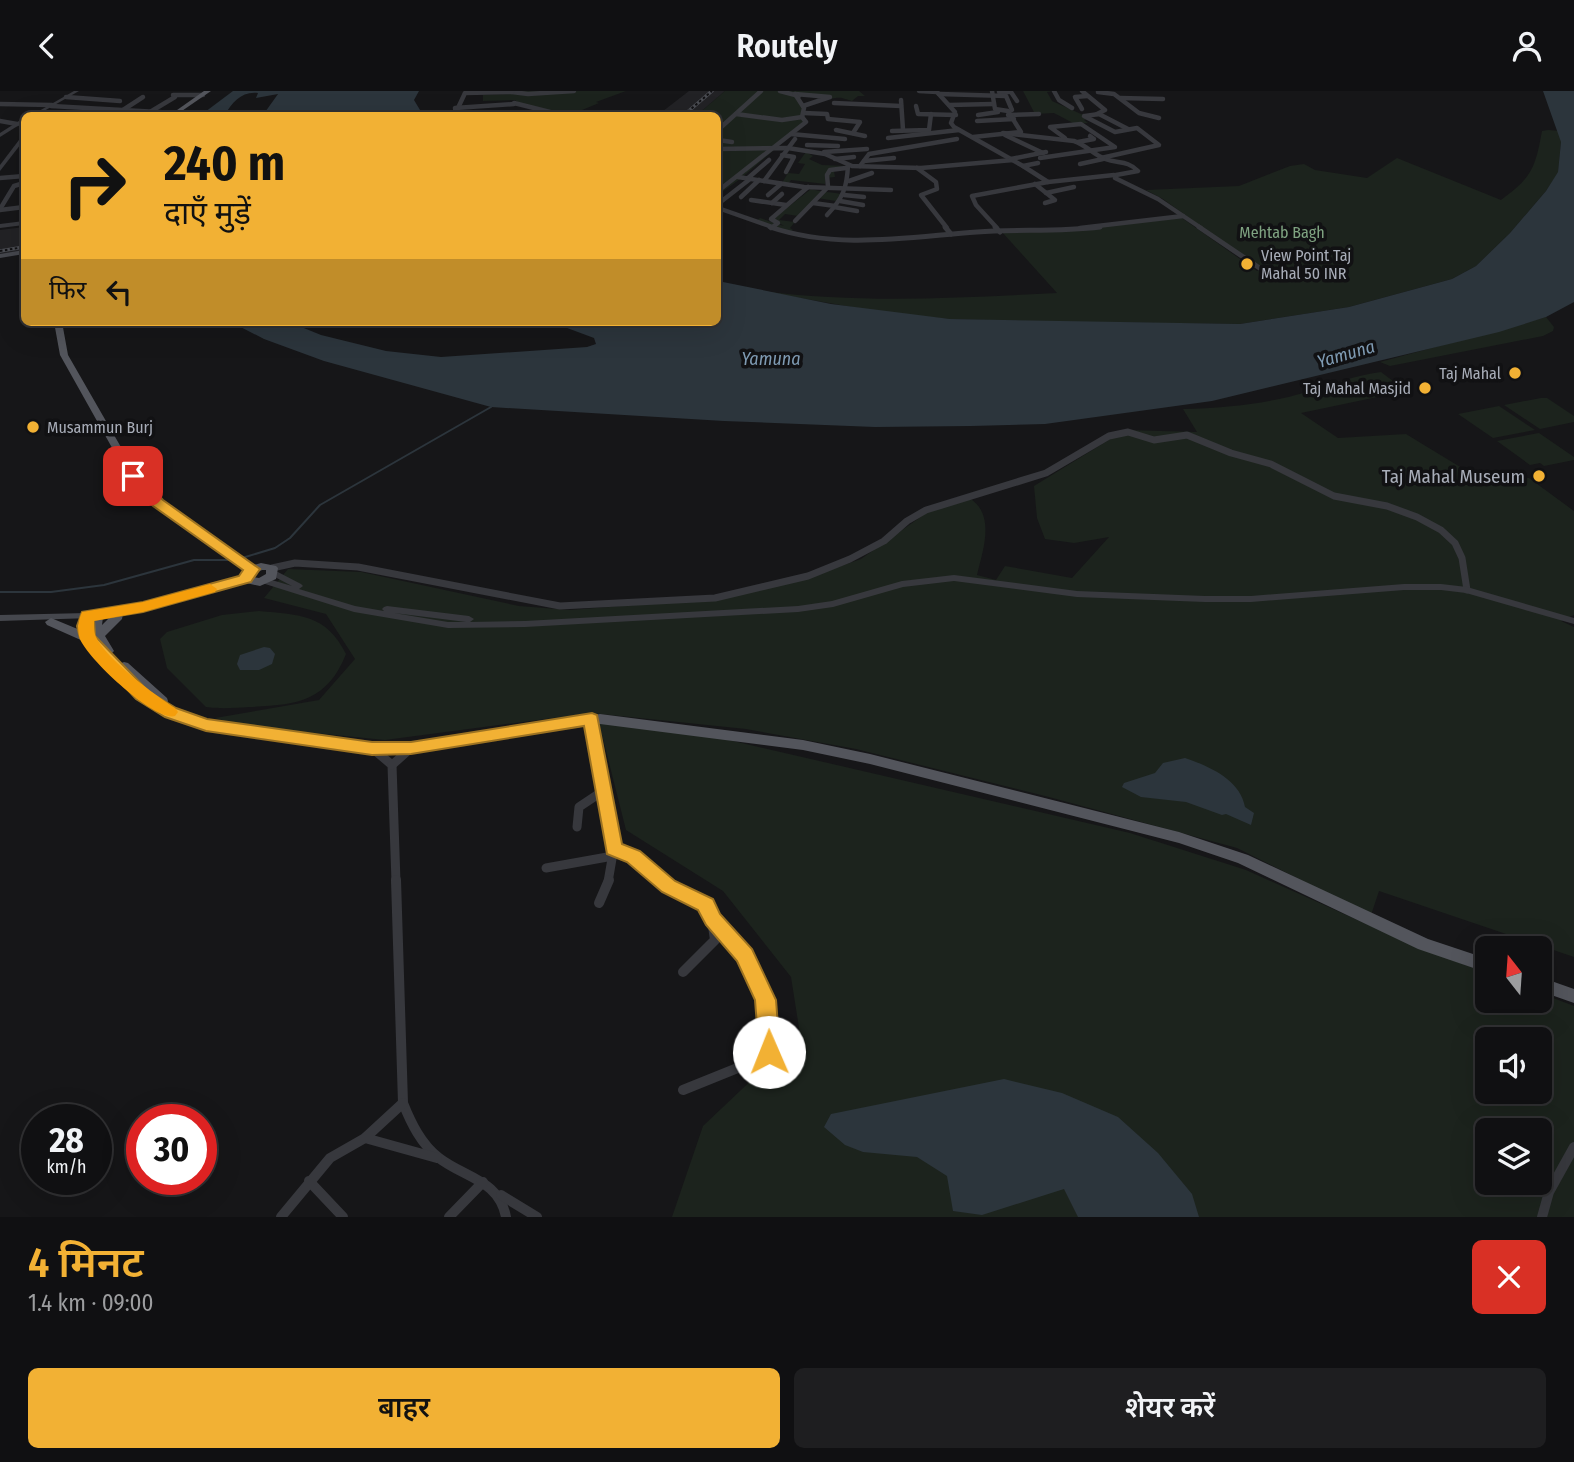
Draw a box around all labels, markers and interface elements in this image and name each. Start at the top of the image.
icon: back [28,27,66,65]
text: Routely [736,27,838,65]
icon: person [1508,27,1546,65]
text: 240 m [164,134,285,193]
icon: right [49,140,140,231]
text: दाएँ मुड़ें [164,194,251,232]
park label: Mehtab Bagh [1239,223,1325,242]
place label: View Point Taj Mahal 50 INR [1261,246,1351,283]
marker: View Point Taj Mahal 50 INR [1239,256,1255,272]
icon: left [100,273,138,311]
text: फिर [49,275,86,306]
water label: Yamuna [1315,335,1377,373]
water label: Yamuna [742,348,801,370]
place label: Taj Mahal [1439,364,1501,383]
marker: Taj Mahal [1507,365,1523,381]
place label: Taj Mahal Masjid [1303,379,1411,398]
marker: Taj Mahal Masjid [1417,380,1433,396]
place label: Musammun Burj [47,418,153,437]
marker: Musammun Burj [25,419,41,435]
pin [103,446,163,506]
icon: arrive [114,457,152,495]
place label: Taj Mahal Museum [1382,465,1525,488]
marker: Taj Mahal Museum [1531,468,1547,484]
north arrow [1475,936,1552,1013]
map controls [1475,936,1552,1195]
position arrow [732,1015,806,1089]
button: sound [1475,1027,1552,1104]
speed limit sign: 30 [126,1104,217,1195]
button: layers [1475,1118,1552,1195]
text: 28 [49,1119,84,1161]
text: km/h [46,1156,87,1178]
text: 4 मिनट [28,1238,144,1288]
button: close [1472,1240,1546,1314]
text: 1.4 km · 09:00 [28,1289,154,1317]
button: बाहर [28,1368,780,1448]
button: शेयर करें [794,1368,1546,1448]

